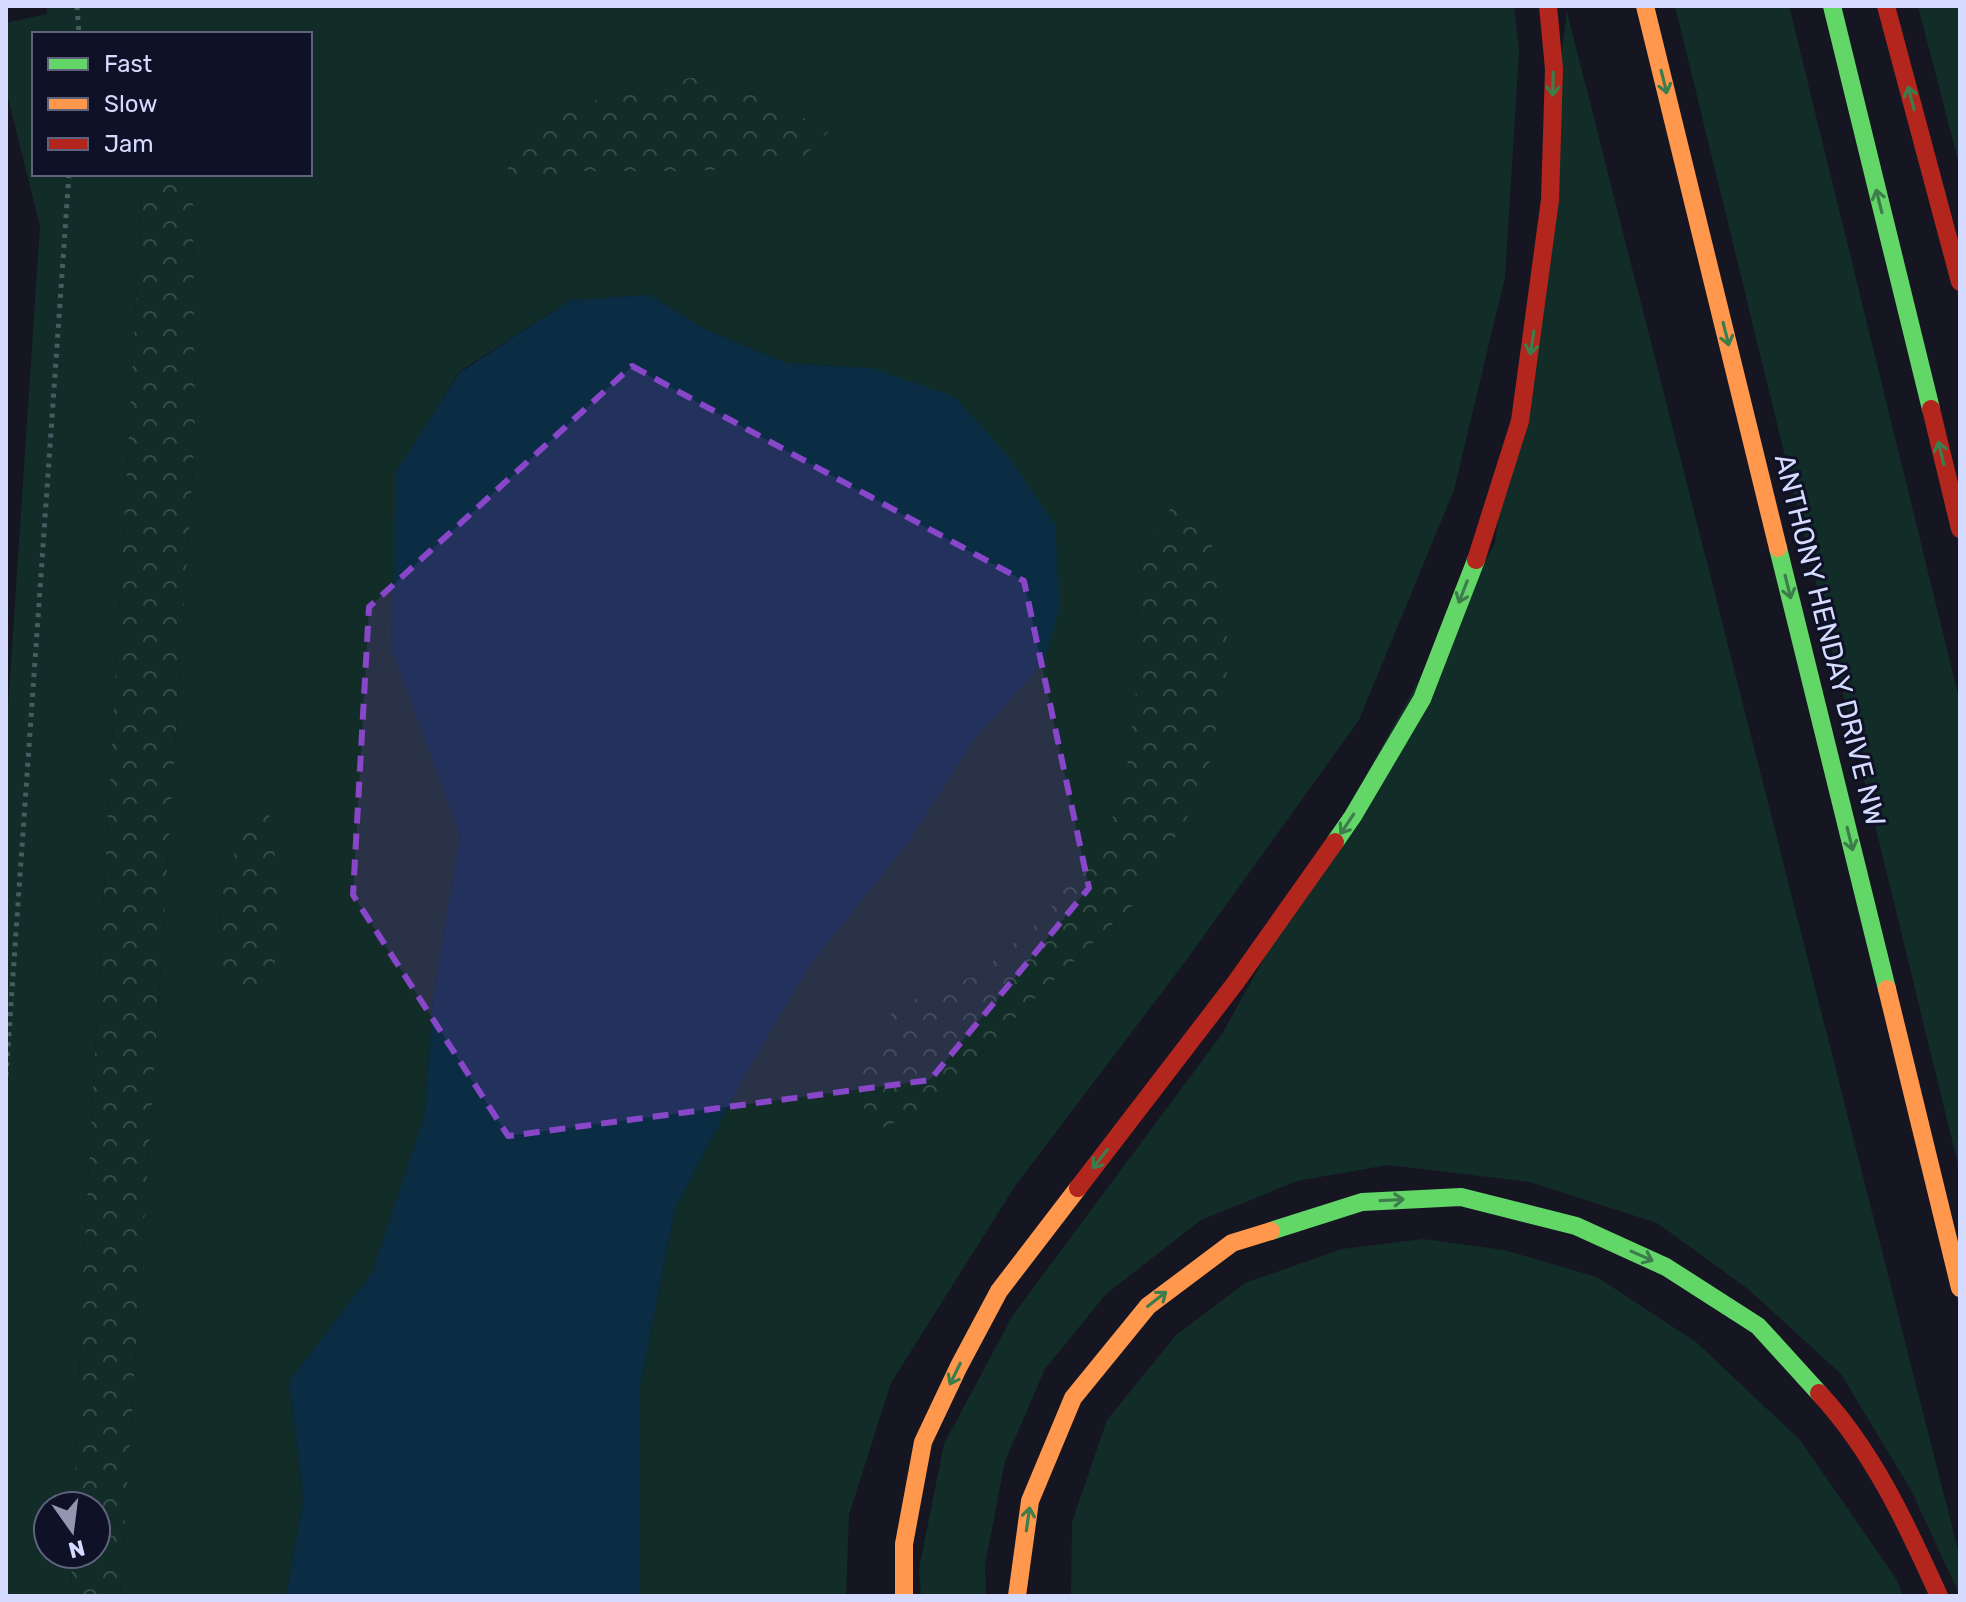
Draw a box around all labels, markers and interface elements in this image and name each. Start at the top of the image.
legend [32,32,312,176]
text: Fast [104,50,152,78]
one-way arrow [1657,68,1672,94]
one-way arrow [1546,70,1561,97]
one-way arrow [1902,86,1917,112]
text: Slow [104,90,157,118]
text: Jam [104,130,154,158]
one-way arrow [1871,188,1886,214]
one-way arrow [1719,321,1734,347]
one-way arrow [1524,329,1539,355]
one-way arrow [1933,441,1948,467]
street label: ANTHONY HENDAY DRIVE NW [1768,450,1892,830]
one-way arrow [1781,573,1796,599]
one-way arrow [1455,579,1469,604]
one-way arrow [1339,812,1355,835]
one-way arrow [1843,826,1858,852]
one-way arrow [1091,1148,1108,1169]
one-way arrow [1378,1193,1405,1208]
one-way arrow [1630,1249,1654,1264]
one-way arrow [1146,1290,1167,1307]
one-way arrow [947,1362,962,1386]
north arrow [32,1490,112,1570]
one-way arrow [1020,1506,1035,1533]
text: N [66,1534,88,1564]

